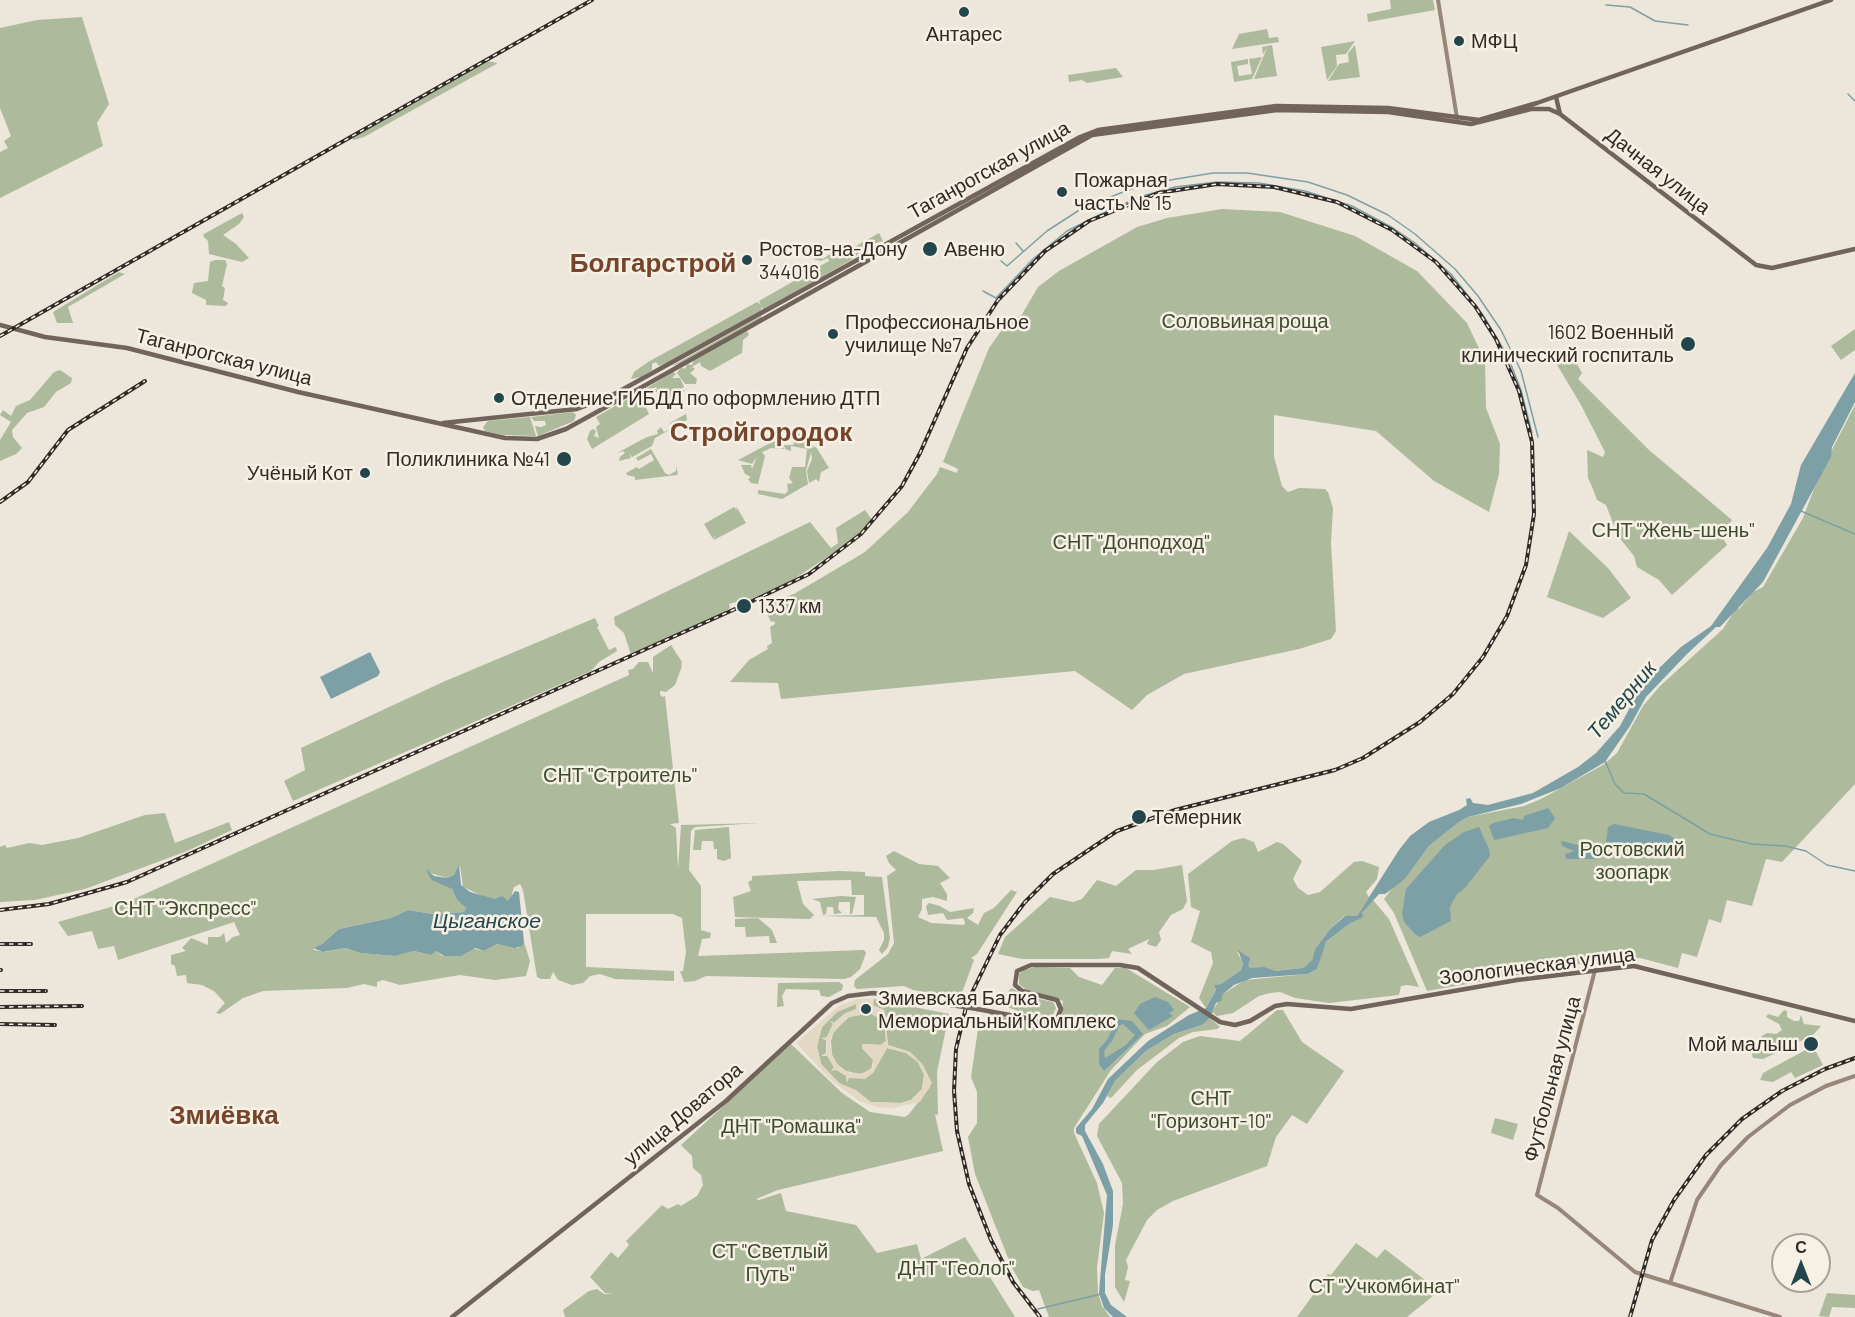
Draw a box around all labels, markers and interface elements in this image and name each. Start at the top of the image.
marker: Антарес [957,5,971,19]
place label: Антарес [926,22,1002,46]
place label: МФЦ [1471,29,1517,53]
marker: МФЦ [1452,34,1466,48]
street label: Таганрогская улица [904,116,1074,224]
street label: Дачная улица [1601,123,1715,219]
place label: Пожарная часть № 15 [1074,168,1172,215]
marker: Пожарная часть № 15 [1055,185,1069,199]
place label: Ростов-на-Дону 344016 [759,237,907,284]
place label: Авеню [944,237,1005,261]
marker: Авеню [921,240,939,258]
district label: Болгарстрой [570,247,736,279]
marker: Ростов-на-Дону 344016 [740,253,754,267]
park label: Соловьиная роща [1161,309,1329,333]
place label: Профессиональное училище №7 [845,310,1029,357]
place label: 1602 Военный клинический госпиталь [1461,320,1674,367]
street label: Таганрогская улица [133,324,315,390]
marker: Профессиональное училище №7 [826,327,840,341]
marker: 1602 Военный клинический госпиталь [1679,335,1697,353]
place label: Отделение ГИБДД по оформлению ДТП [511,386,880,410]
marker: Отделение ГИБДД по оформлению ДТП [492,391,506,405]
district label: Стройгородок [670,416,852,448]
place label: Поликлиника №41 [386,447,550,471]
marker: Поликлиника №41 [555,450,573,468]
place label: Учёный Кот [247,461,353,485]
marker: Учёный Кот [358,466,372,480]
park label: СНТ "Жень-шень" [1592,518,1754,542]
park label: СНТ "Донподход" [1053,530,1209,554]
place label: 1337 км [758,594,822,618]
marker: 1337 км [735,597,753,615]
water label: Темерник [1582,656,1662,744]
park label: СНТ "Строитель" [543,763,697,787]
place label: Темерник [1152,805,1241,829]
marker: Темерник [1130,808,1148,826]
park label: Ростовский зоопарк [1579,837,1685,884]
park label: СНТ "Экспресс" [114,896,256,920]
water label: Цыганское [433,908,541,934]
street label: Зоологическая улица [1438,942,1636,990]
place label: Змиевская Балка Мемориальный Комплекс [878,986,1116,1033]
street label: Футбольная улица [1518,994,1586,1164]
marker: Змиевская Балка Мемориальный Комплекс [859,1002,873,1016]
place label: Мой малыш [1688,1032,1798,1056]
marker: Мой малыш [1802,1035,1820,1053]
street label: улица Доватора [619,1057,747,1171]
park label: СНТ "Горизонт-10" [1151,1086,1271,1133]
district label: Змиёвка [169,1099,279,1131]
park label: ДНТ "Ромашка" [721,1114,861,1138]
north arrow [1771,1233,1831,1293]
text: С [1795,1237,1807,1256]
park label: СТ "Светлый Путь" [712,1239,828,1286]
park label: ДНТ "Геолог" [898,1256,1014,1280]
park label: СТ "Учкомбинат" [1309,1274,1459,1298]

